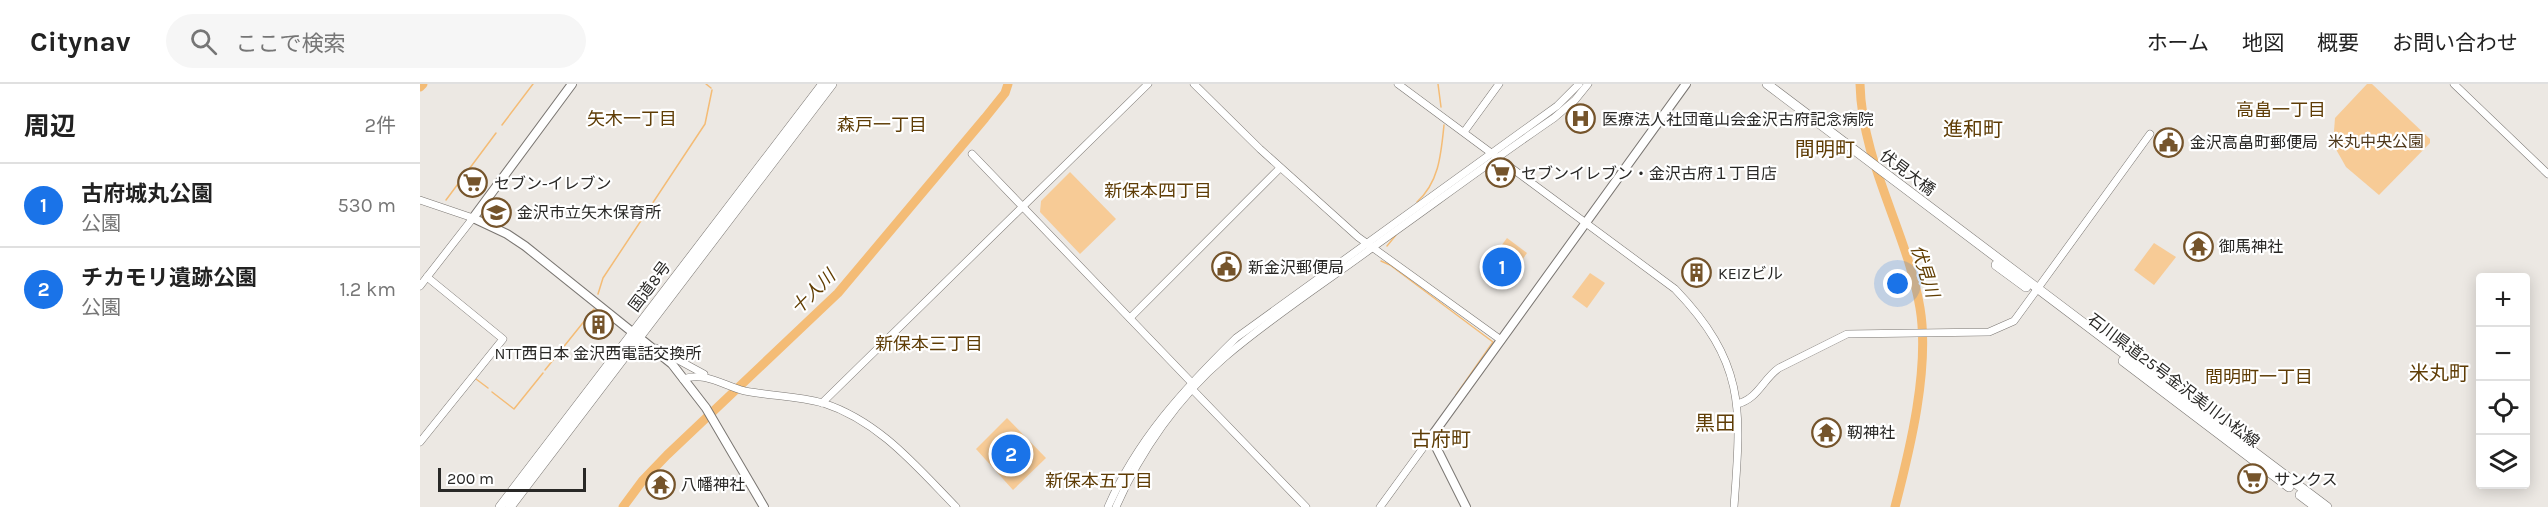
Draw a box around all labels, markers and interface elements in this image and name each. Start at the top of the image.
search box [166,14,586,68]
text: Citynav [30,25,130,58]
icon: search [187,25,220,58]
text: ここで検索 [235,31,345,57]
text: ホーム [2147,31,2209,55]
text: 地図 [2242,31,2284,55]
text: 概要 [2317,31,2359,55]
text: お問い合わせ [2392,31,2518,55]
district label: 高畠一丁目 [2236,99,2326,121]
hospital icon: 医療法人社団竜山会金沢古府記念病院 [1565,103,1597,135]
district label: 矢木一丁目 [587,108,677,130]
place label: 医療法人社団竜山会金沢古府記念病院 [1602,110,1874,129]
text: 周辺 [24,111,76,142]
text: 2件 [364,114,396,137]
district label: 森戸一丁目 [837,114,927,136]
district label: 進和町 [1943,118,2003,141]
public building icon: 金沢高畠町郵便局 [2153,126,2185,158]
park label: 米丸中央公園 [2328,132,2424,151]
place label: 金沢高畠町郵便局 [2190,133,2318,152]
district label: 間明町 [1795,138,1855,161]
street label: 伏見大橋 [1876,146,1939,199]
supermarket icon: セブンイレブン・金沢古府１丁目店 [1484,157,1516,189]
place label: セブンイレブン・金沢古府１丁目店 [1521,164,1777,183]
supermarket icon: セブン-イレブン [457,167,489,199]
place label: セブン-イレブン [494,174,612,193]
district label: 新保本四丁目 [1104,180,1212,202]
text: 古府城丸公園 [81,181,213,207]
text: 1 [40,194,47,217]
text: 530 m [338,194,396,217]
school or university icon: 金沢市立矢木保育所 [480,196,512,228]
place label: 金沢市立矢木保育所 [517,203,661,222]
text: 公園 [81,212,121,235]
temple icon: 御馬神社 [2182,230,2214,262]
place label: 御馬神社 [2219,237,2283,256]
water label: 伏見川 [1906,242,1944,302]
pin: 1 [1482,244,1522,290]
public building icon: 新金沢郵便局 [1211,251,1243,283]
street label: 国道8号 [624,257,674,315]
building icon: KEIZビル [1681,257,1713,289]
place label: 新金沢郵便局 [1248,258,1344,277]
water label: 十人川 [786,264,841,319]
place label: KEIZビル [1718,264,1783,283]
text: チカモリ遺跡公園 [81,265,257,291]
your location [1883,269,1912,298]
map controls [2476,273,2530,489]
button: + [2476,273,2530,327]
text: 2 [37,278,50,301]
text: 1.2 km [340,278,396,301]
text: 公園 [81,296,121,319]
building icon: NTT西日本 金沢西電話交換所 [582,309,614,341]
street label: 石川県道25号金沢美川小松線 [2084,310,2263,451]
button: − [2476,327,2530,381]
district label: 新保本三丁目 [875,333,983,355]
place label: NTT西日本 金沢西電話交換所 [495,344,701,363]
district label: 米丸町 [2409,362,2469,385]
district label: 間明町一丁目 [2205,366,2313,388]
button: locate [2476,381,2530,435]
district label: 黒田 [1695,412,1735,435]
temple icon: 靭神社 [1810,416,1842,448]
place label: 靭神社 [1847,423,1895,442]
district label: 古府町 [1411,428,1471,451]
pin: 2 [992,432,1030,476]
button: layers [2476,435,2530,489]
supermarket icon: サンクス [2237,463,2269,495]
scale bar [438,465,586,492]
temple icon: 八幡神社 [644,468,676,500]
text: 200 m [447,469,494,488]
district label: 新保本五丁目 [1045,470,1153,492]
place label: サンクス [2274,470,2338,489]
place label: 八幡神社 [681,475,745,494]

